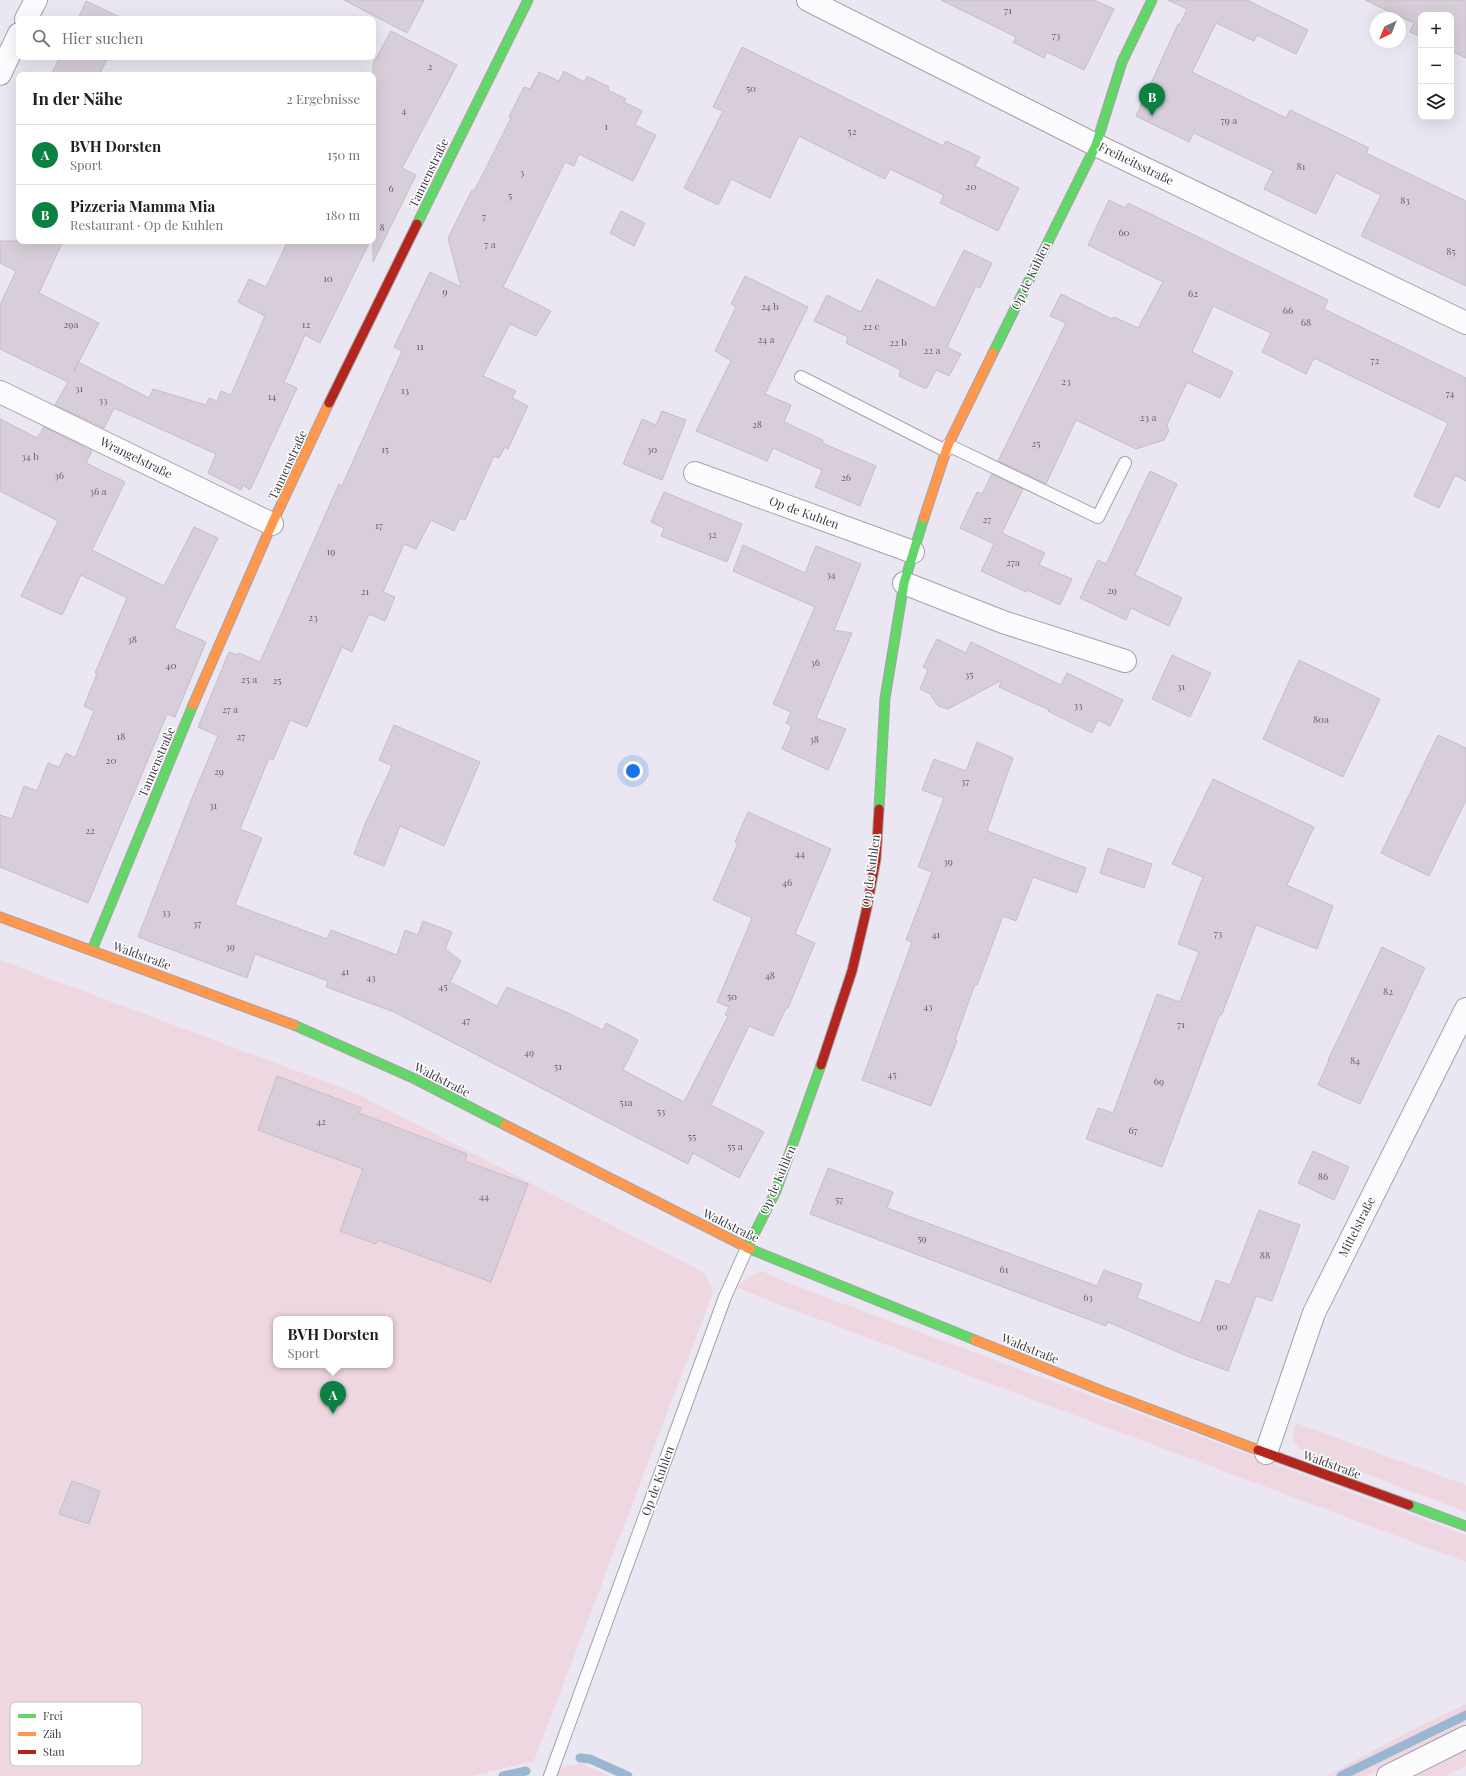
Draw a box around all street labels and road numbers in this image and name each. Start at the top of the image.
street label: Tannenstraße [405,135,452,210]
street label: Freiheitsstraße [1096,138,1177,188]
street label: Op de Kuhlen [1007,239,1053,312]
street label: Tannenstraße [264,427,310,502]
street label: Wrangelstraße [97,432,175,481]
street label: Op de Kuhlen [767,492,842,532]
street label: Tannenstraße [134,724,178,799]
street label: Op de Kuhlen [857,833,883,908]
street label: Waldstraße [110,937,174,973]
street label: Waldstraße [411,1058,473,1100]
street label: Op de Kuhlen [755,1143,799,1216]
street label: Mittelstraße [1334,1194,1378,1259]
street label: Waldstraße [700,1204,762,1246]
street label: Waldstraße [998,1329,1061,1367]
street label: Op de Kuhlen [637,1443,677,1518]
street label: Waldstraße [1300,1446,1364,1482]

